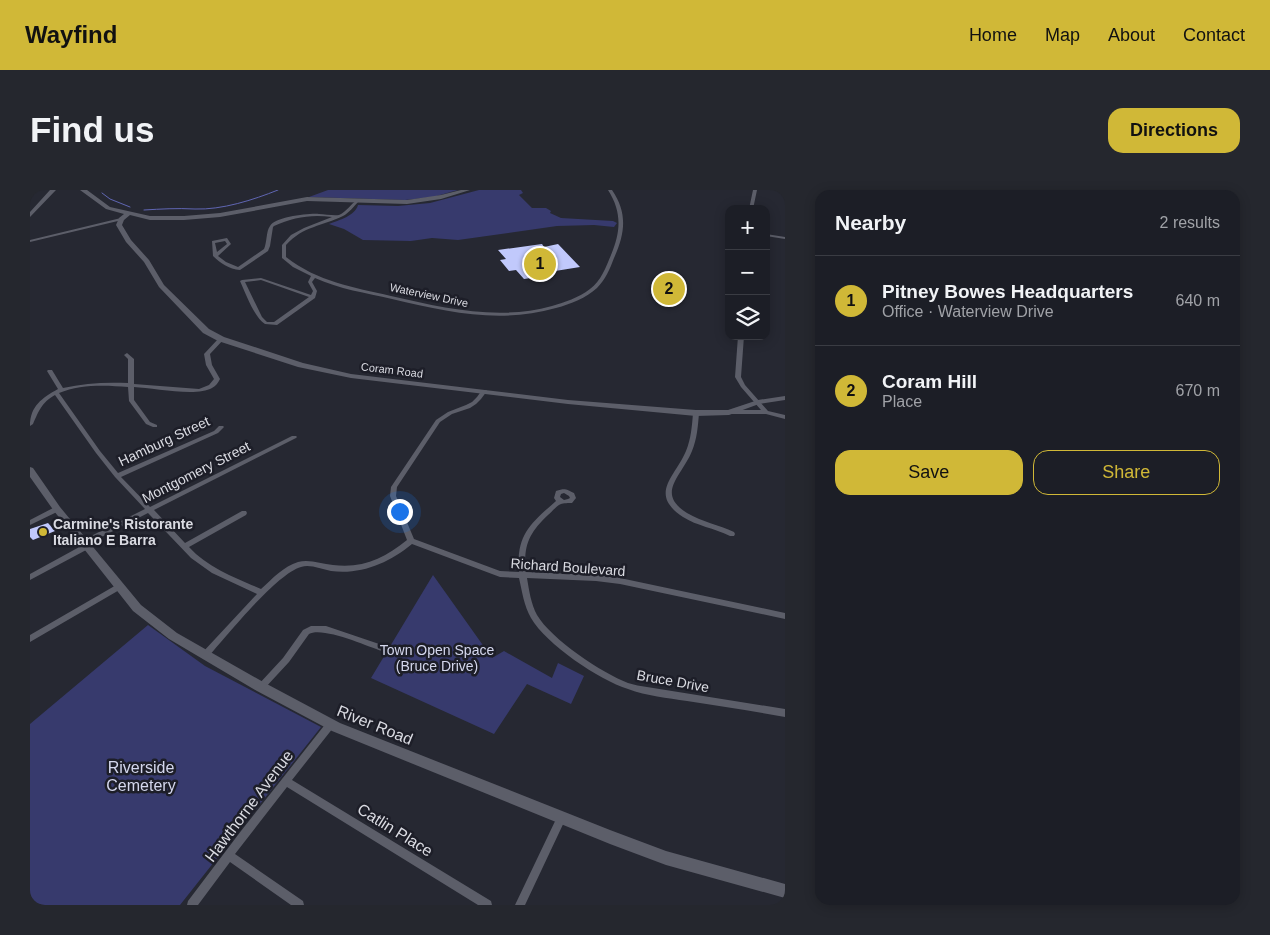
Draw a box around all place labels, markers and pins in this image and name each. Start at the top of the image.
pin: 1 [524,245,556,283]
pin: 2 [653,270,685,308]
place label: Carmine's Ristorante Italiano E Barra [53,516,193,548]
marker: Carmine's Ristorante Italiano E Barra [37,526,49,538]

